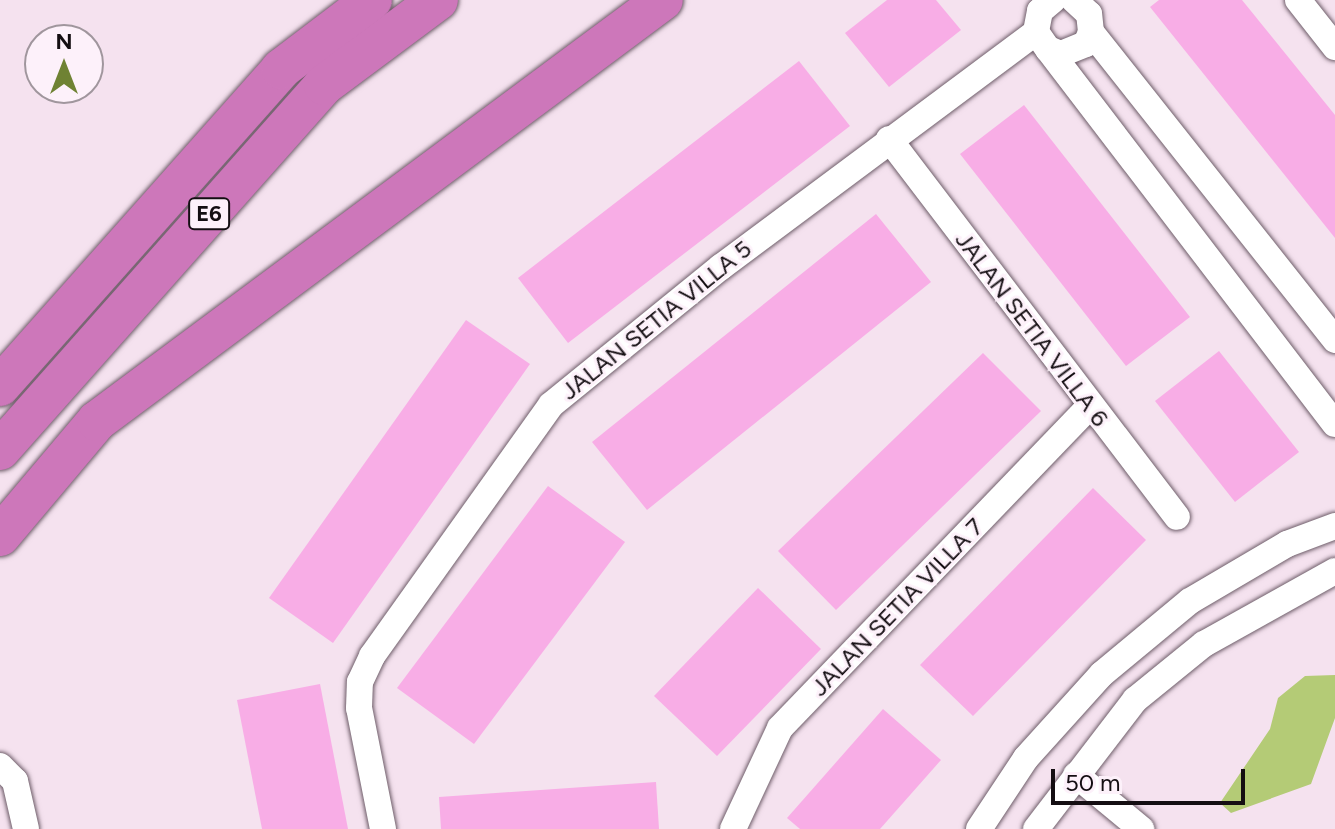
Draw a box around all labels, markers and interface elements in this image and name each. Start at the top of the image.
north arrow [24,24,104,104]
text: N [55,28,73,55]
road number: E6 [187,196,231,232]
street label: JALAN SETIA VILLA 6 [949,226,1115,432]
street label: JALAN SETIA VILLA 5 [555,234,757,406]
street label: JALAN SETIA VILLA 7 [805,512,989,702]
scale bar [1055,753,1249,803]
text: 50 m [1065,768,1121,797]

